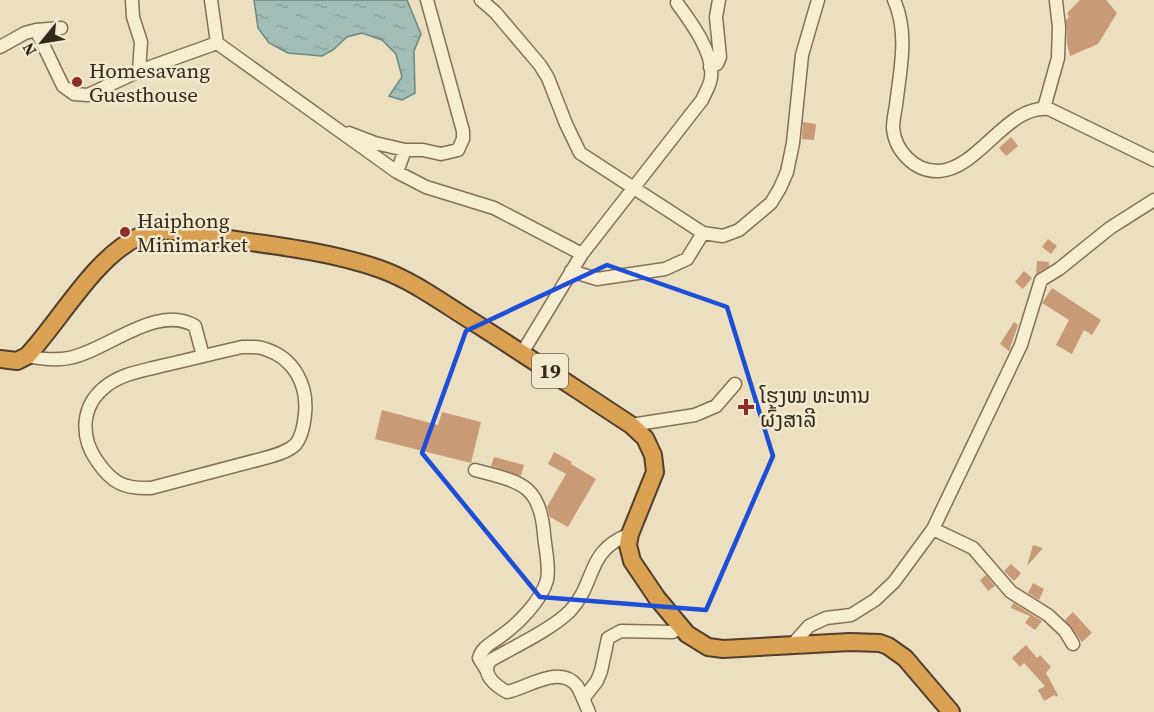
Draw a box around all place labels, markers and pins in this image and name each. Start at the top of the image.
place label: Homesavang Guesthouse [89,56,210,109]
marker: Homesavang Guesthouse [70,75,84,89]
place label: Haiphong Minimarket [137,206,248,259]
marker: Haiphong Minimarket [118,225,132,239]
place label: ໂຮງໝ ທະຫານ ຜົ້ງສາລີ [759,381,870,434]
marker: ໂຮງໝ ທະຫານ ຜົ້ງສາລີ [737,398,755,416]

